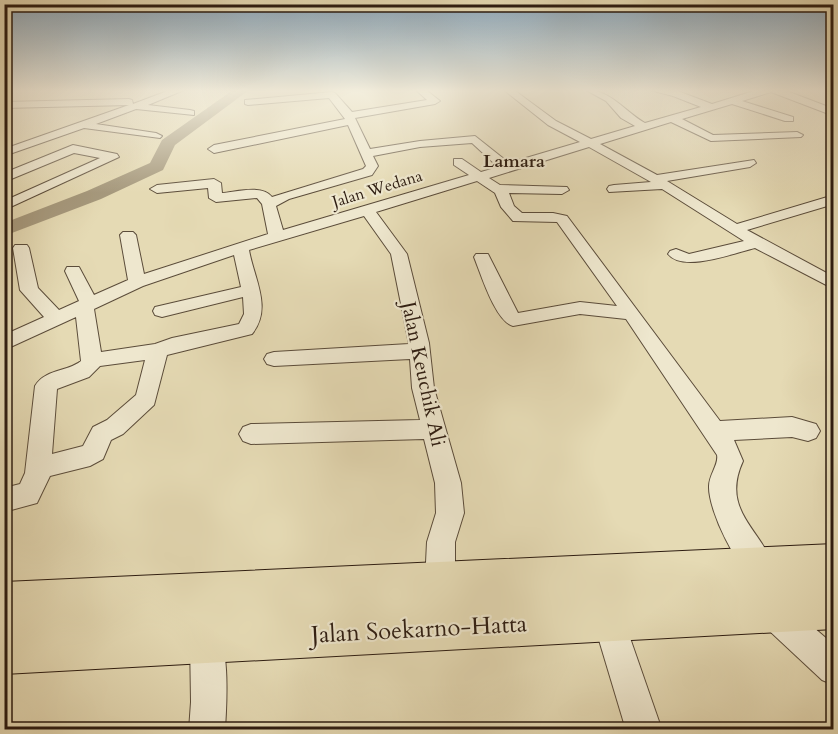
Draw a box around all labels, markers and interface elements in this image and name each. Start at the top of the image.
district label: Lamara [483,149,545,174]
street label: Jalan Wedana [328,165,425,214]
street label: Jalan Keuchik Ali [394,296,452,449]
street label: Jalan Soekarno-Hatta [307,607,528,652]

